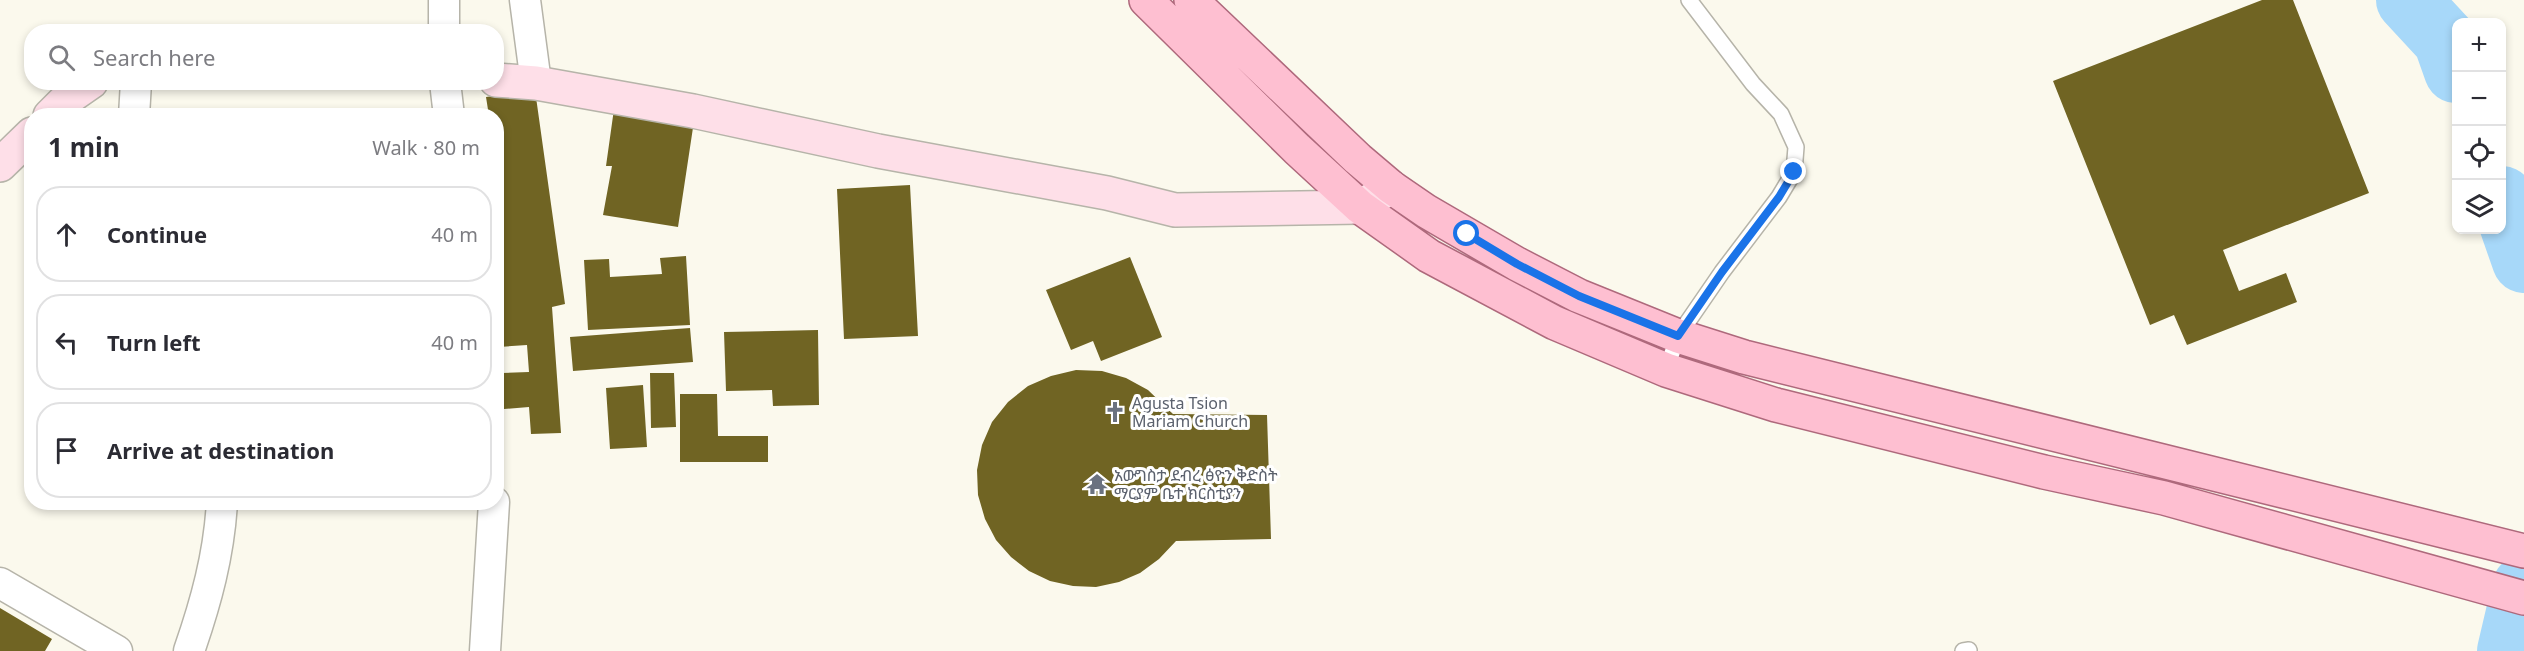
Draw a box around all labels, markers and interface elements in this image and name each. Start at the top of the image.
map controls [2452,18,2506,234]
button: + [2452,18,2506,72]
search box [24,24,504,90]
icon: search [45,41,78,74]
text: Search here [93,42,215,72]
button: − [2452,72,2506,126]
button: locate [2452,126,2506,180]
text: 1 min [48,129,120,165]
text: Walk · 80 m [372,134,480,161]
route end [1780,158,1806,184]
button: layers [2452,180,2506,234]
icon: ahead [50,218,83,251]
text: Continue [107,219,207,249]
route start [1453,220,1479,246]
text: 40 m [431,221,478,248]
icon: left [50,326,83,359]
text: Turn left [107,327,201,357]
text: 40 m [431,329,478,356]
place label: Agusta Tsion Mariam Church [1132,392,1248,432]
church icon: Agusta Tsion Mariam Church [1103,400,1127,424]
icon: arrive [50,434,83,467]
text: Arrive at destination [107,435,334,465]
place label: አውግስታ ደብረ ፅዮን ቅድስት ማርያም ቤተ ክርስቲያን [1114,464,1278,504]
temple icon: አውግስታ ደብረ ፅዮን ቅድስት ማርያም ቤተ ክርስቲያን [1085,472,1109,496]

